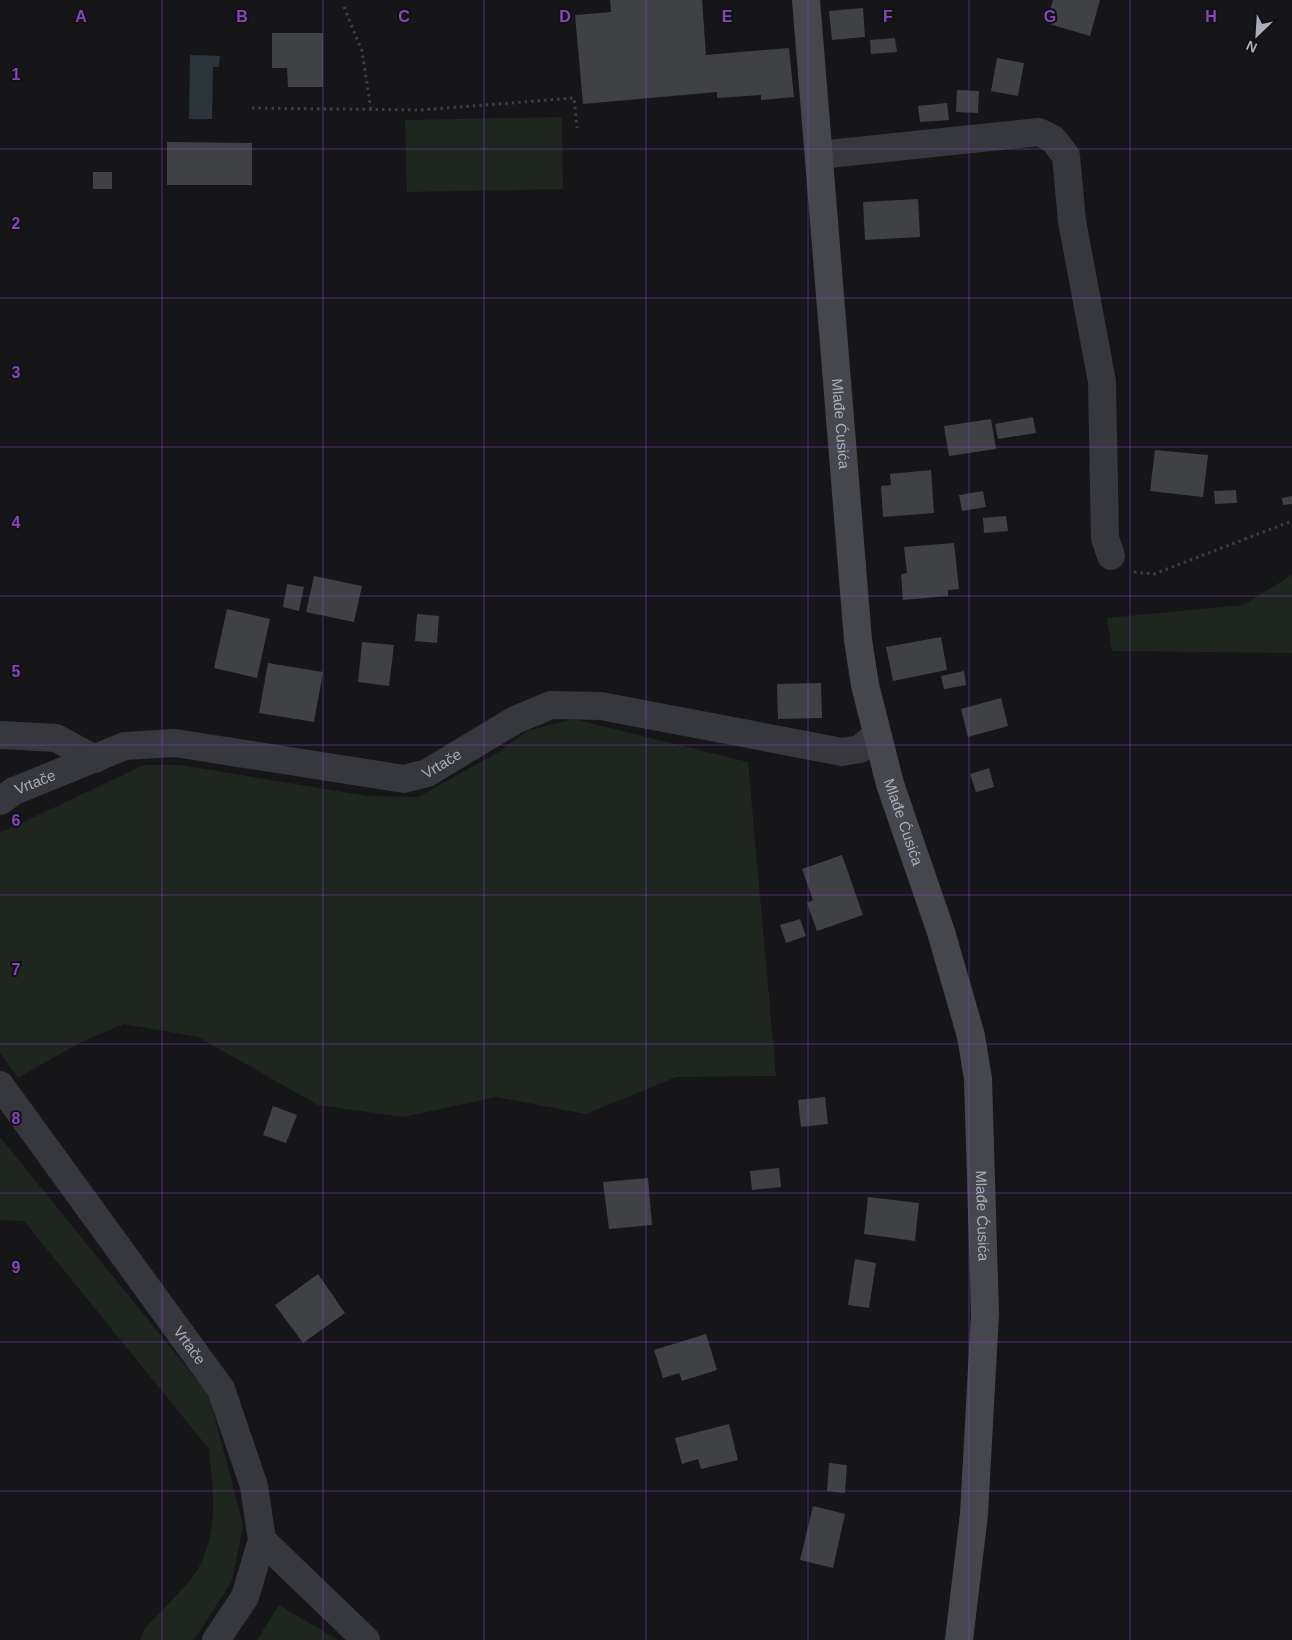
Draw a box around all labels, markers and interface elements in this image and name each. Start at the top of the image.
text: A [75,8,87,25]
text: B [236,8,248,25]
text: C [398,8,410,25]
text: D [559,8,571,25]
text: E [722,8,733,25]
text: F [883,8,893,25]
text: G [1044,8,1056,25]
text: H [1205,8,1217,25]
north arrow [1232,10,1282,60]
text: N [1244,37,1259,56]
text: 1 [12,66,21,83]
text: 2 [12,215,21,232]
text: 3 [12,364,21,381]
street label: Mlađe Ćusića [829,378,853,470]
text: 4 [12,514,21,531]
text: 5 [12,663,21,680]
street label: Vrtače [419,745,464,782]
street label: Vrtače [12,766,58,798]
street label: Mlađe Ćusića [881,776,927,868]
text: 6 [12,812,21,829]
text: 7 [12,961,21,978]
text: 8 [12,1110,21,1127]
street label: Mlađe Ćusića [973,1170,992,1262]
text: 9 [12,1259,21,1276]
street label: Vrtače [170,1323,209,1367]

